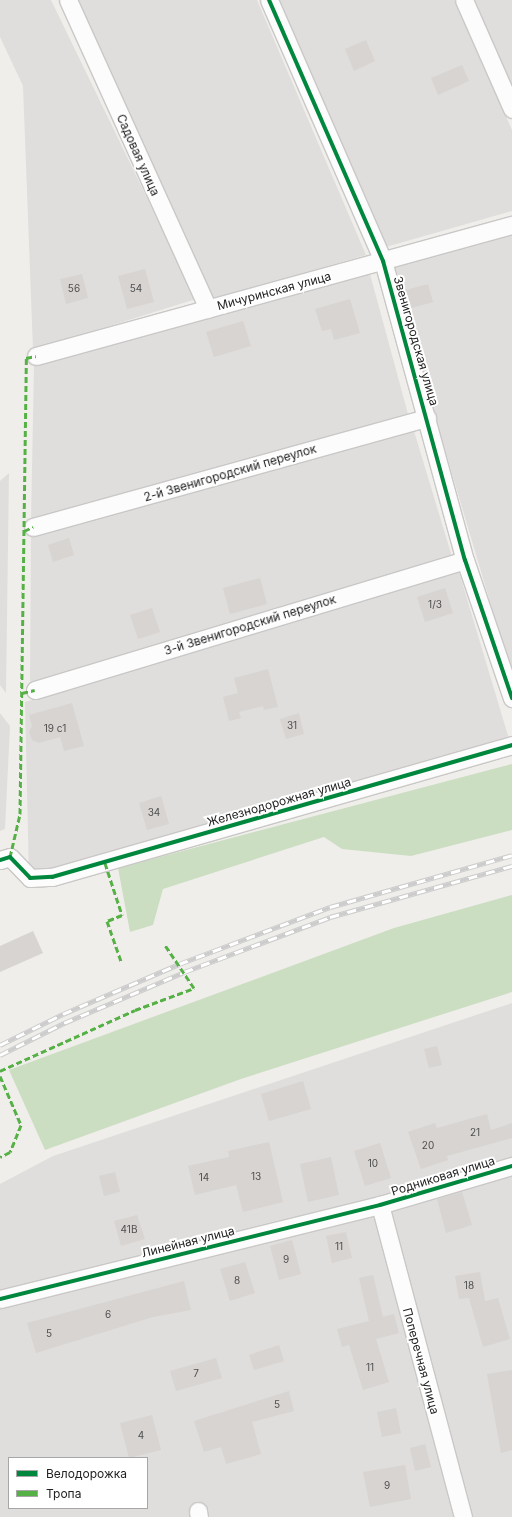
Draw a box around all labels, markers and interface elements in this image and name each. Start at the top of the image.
street label: Садовая улица [114,112,162,198]
street label: Мичуринская улица [216,269,332,313]
street label: Звенигородская улица [391,275,441,407]
house number: 56 [68,283,80,295]
house number: 54 [130,283,142,295]
street label: 2-й Звенигородский переулок [142,441,318,505]
street label: 3-й Звенигородский переулок [162,592,338,658]
house number: 1/3 [428,599,442,611]
house number: 31 [287,720,297,732]
house number: 19 с1 [44,723,66,735]
street label: Железнодорожная улица [205,775,353,829]
house number: 34 [148,807,160,819]
house number: 21 [470,1127,480,1139]
house number: 20 [422,1140,434,1152]
street label: Родниковая улица [389,1153,497,1199]
house number: 10 [368,1158,378,1170]
house number: 13 [251,1171,261,1183]
house number: 14 [199,1172,209,1184]
street label: Линейная улица [140,1223,236,1261]
house number: 41В [121,1224,137,1236]
house number: 11 [335,1241,343,1253]
house number: 9 [283,1254,289,1266]
house number: 8 [234,1275,240,1287]
house number: 18 [464,1280,474,1292]
street label: Поперечная улица [400,1306,442,1416]
house number: 6 [105,1309,111,1321]
house number: 5 [46,1328,52,1340]
house number: 11 [366,1362,374,1374]
house number: 7 [193,1368,199,1380]
house number: 5 [274,1399,280,1411]
house number: 4 [138,1430,144,1442]
legend [8,1457,148,1509]
text: Велодорожка [46,1466,127,1481]
house number: 9 [384,1480,390,1492]
text: Тропа [46,1486,81,1501]

